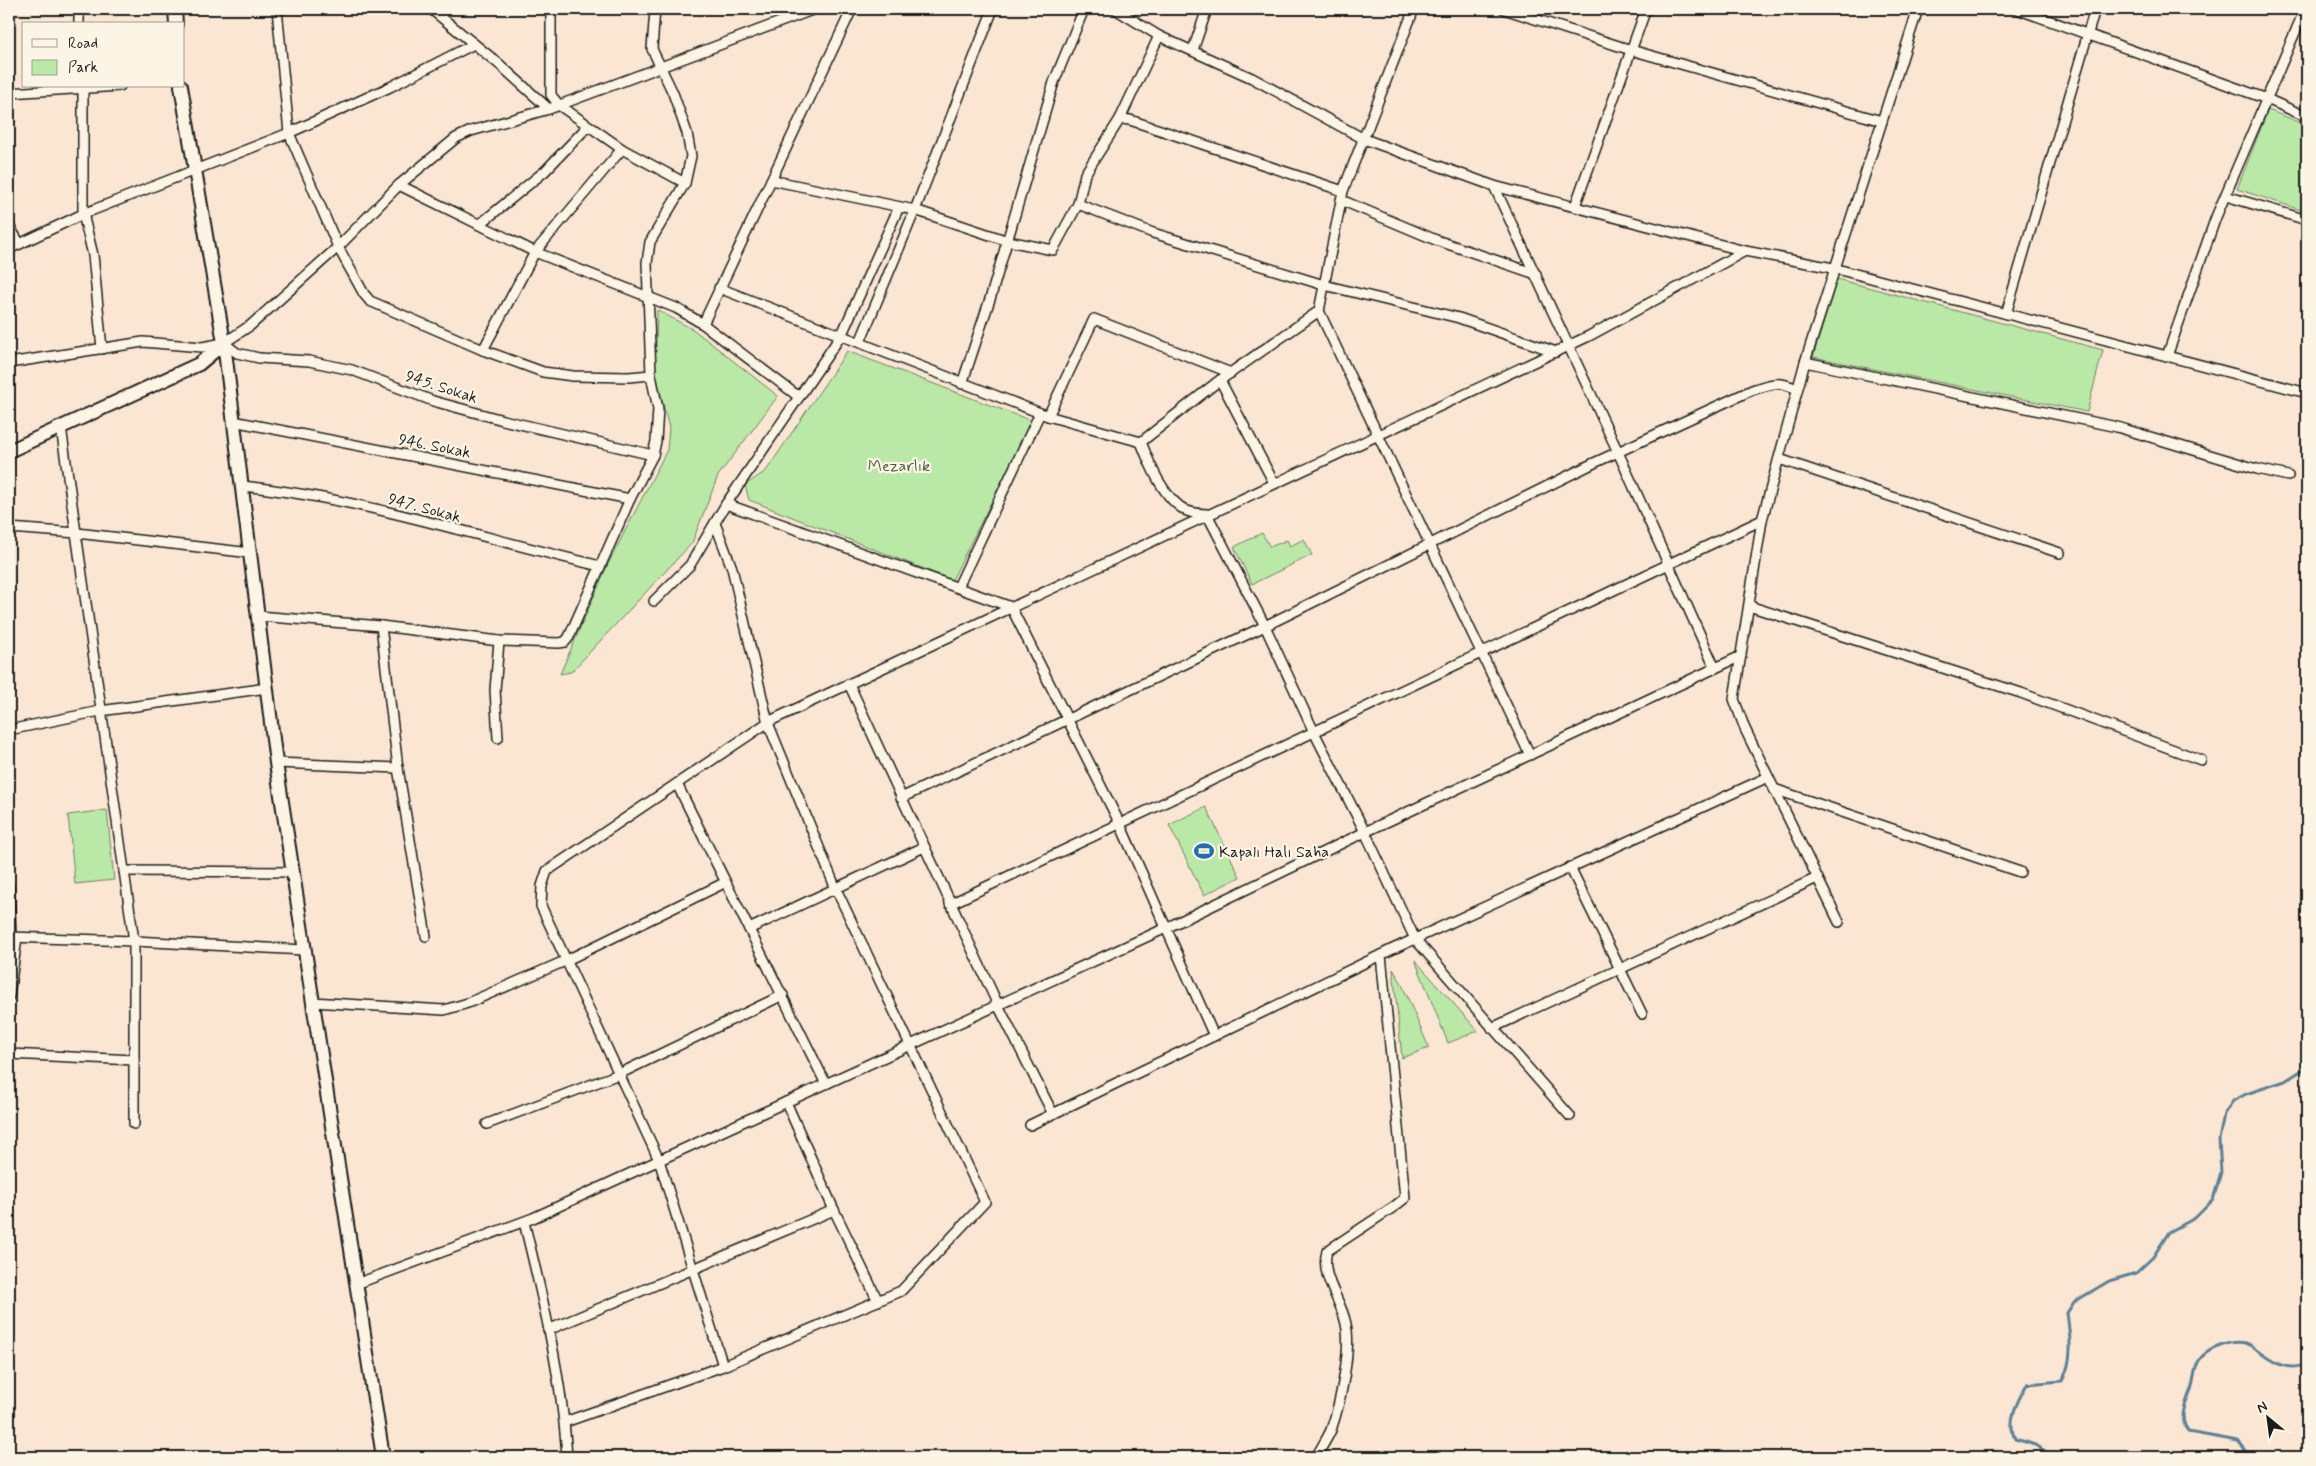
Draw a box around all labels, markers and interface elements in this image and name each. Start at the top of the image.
legend [22,22,185,88]
text: Road [68,34,98,54]
text: Park [68,58,98,78]
street label: 945. Sokak [403,366,480,409]
street label: 946. Sokak [397,429,473,464]
park label: Mezarlık [868,456,930,477]
street label: 947. Sokak [386,489,463,528]
sports icon: Kapalı Halı Saha [1193,840,1215,862]
place label: Kapalı Halı Saha [1219,842,1329,863]
north arrow [2244,1394,2294,1444]
text: N [2254,1397,2271,1418]

